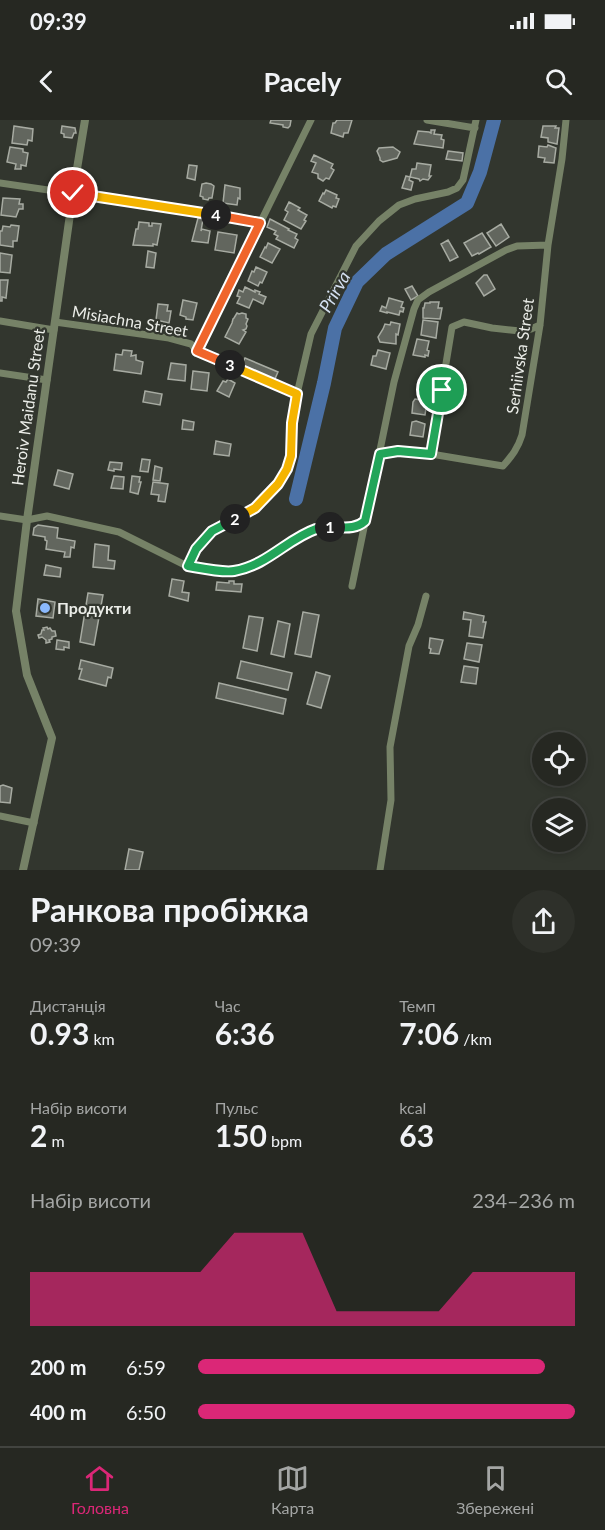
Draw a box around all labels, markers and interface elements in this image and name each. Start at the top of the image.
text: 09:39 [30,8,87,35]
icon: back [30,65,63,98]
text: Pacely [263,65,342,98]
icon: search [542,65,575,98]
pin [47,167,98,218]
icon: check [56,176,89,209]
pin: 4 [201,200,231,230]
text: 4 [211,205,221,224]
water label: Prirva [314,267,355,316]
street label: Serhiivska Street [502,296,537,415]
street label: Misiachna Street [71,301,190,340]
street label: Heroiv Maidanu Street [7,327,48,487]
pin: 3 [215,350,245,380]
text: 3 [225,355,235,374]
pin [416,364,467,415]
icon: arrive [425,373,458,406]
pin: 2 [220,504,250,534]
text: 2 [230,509,240,528]
pin: 1 [315,512,345,542]
text: 1 [325,517,335,536]
place label: Продукти [57,598,131,617]
marker: Продукти [38,601,52,615]
map controls [532,732,586,852]
button: locate [532,732,586,786]
button: layers [532,798,586,852]
text: Ранкова пробіжка [30,889,309,929]
button: share [512,890,575,953]
text: 09:39 [30,932,81,956]
text: Дистанція [30,996,106,1015]
text: Час [215,996,241,1015]
text: Темп [399,996,436,1015]
text: 0.93 [30,1015,89,1051]
text: 6:36 [215,1015,275,1051]
text: 7:06 [399,1015,459,1051]
text: km [89,1029,115,1048]
text: /km [459,1029,492,1048]
text: Набір висоти [30,1098,127,1117]
text: Пульс [215,1098,258,1117]
text: kcal [399,1098,426,1117]
text: 2 [30,1117,47,1153]
text: 150 [215,1117,267,1153]
text: 63 [399,1117,434,1153]
text: m [47,1131,65,1150]
text: bpm [267,1131,302,1150]
text: Набір висоти [30,1188,151,1212]
text: 234–236 m [472,1188,575,1212]
text: 200 m [30,1355,86,1379]
text: 6:59 [126,1355,166,1379]
text: 400 m [30,1400,86,1424]
text: 6:50 [126,1400,166,1424]
tab: Головна [71,1462,129,1517]
tab: Карта [271,1462,314,1517]
tab: Збережені [456,1462,534,1517]

